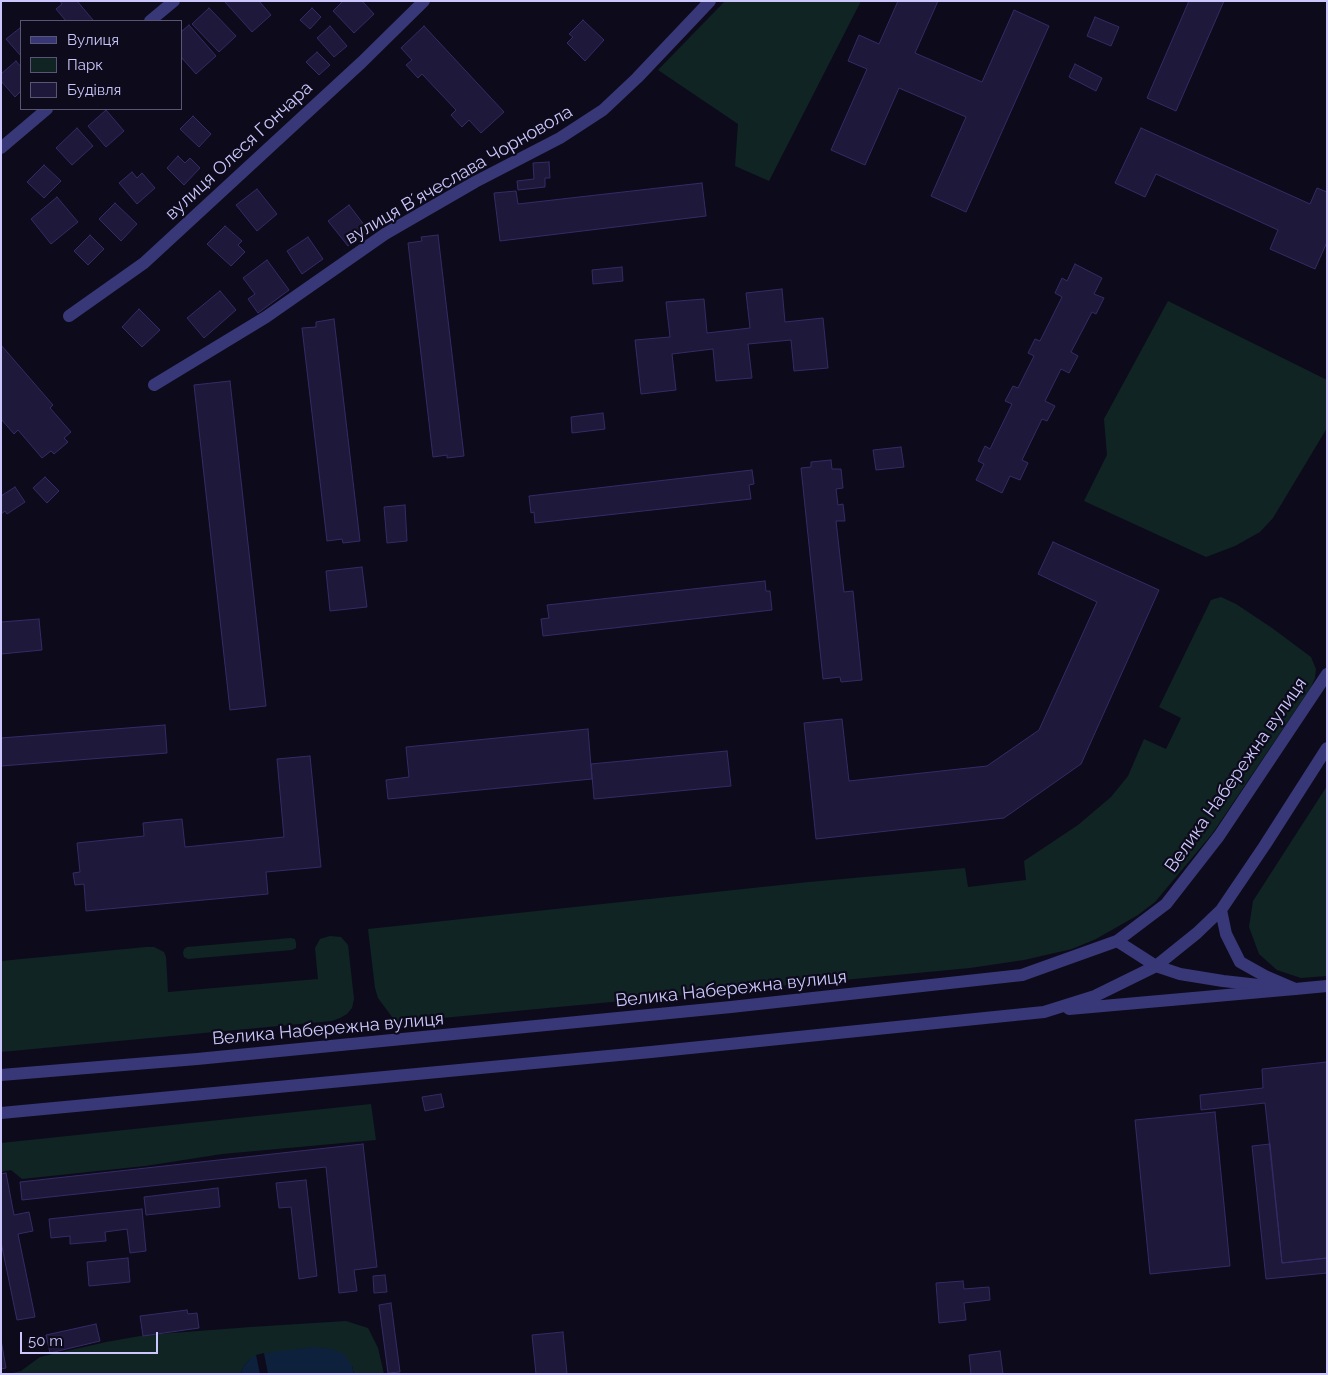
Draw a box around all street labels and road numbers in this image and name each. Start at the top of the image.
street label: вулиця Олеся Гончара [161,77,317,225]
street label: вулиця Вʼячеслава Чорновола [342,101,576,249]
street label: Велика Набережна вулиця [1160,674,1312,876]
street label: Велика Набережна вулиця [614,966,848,1012]
street label: Велика Набережна вулиця [211,1008,445,1050]

